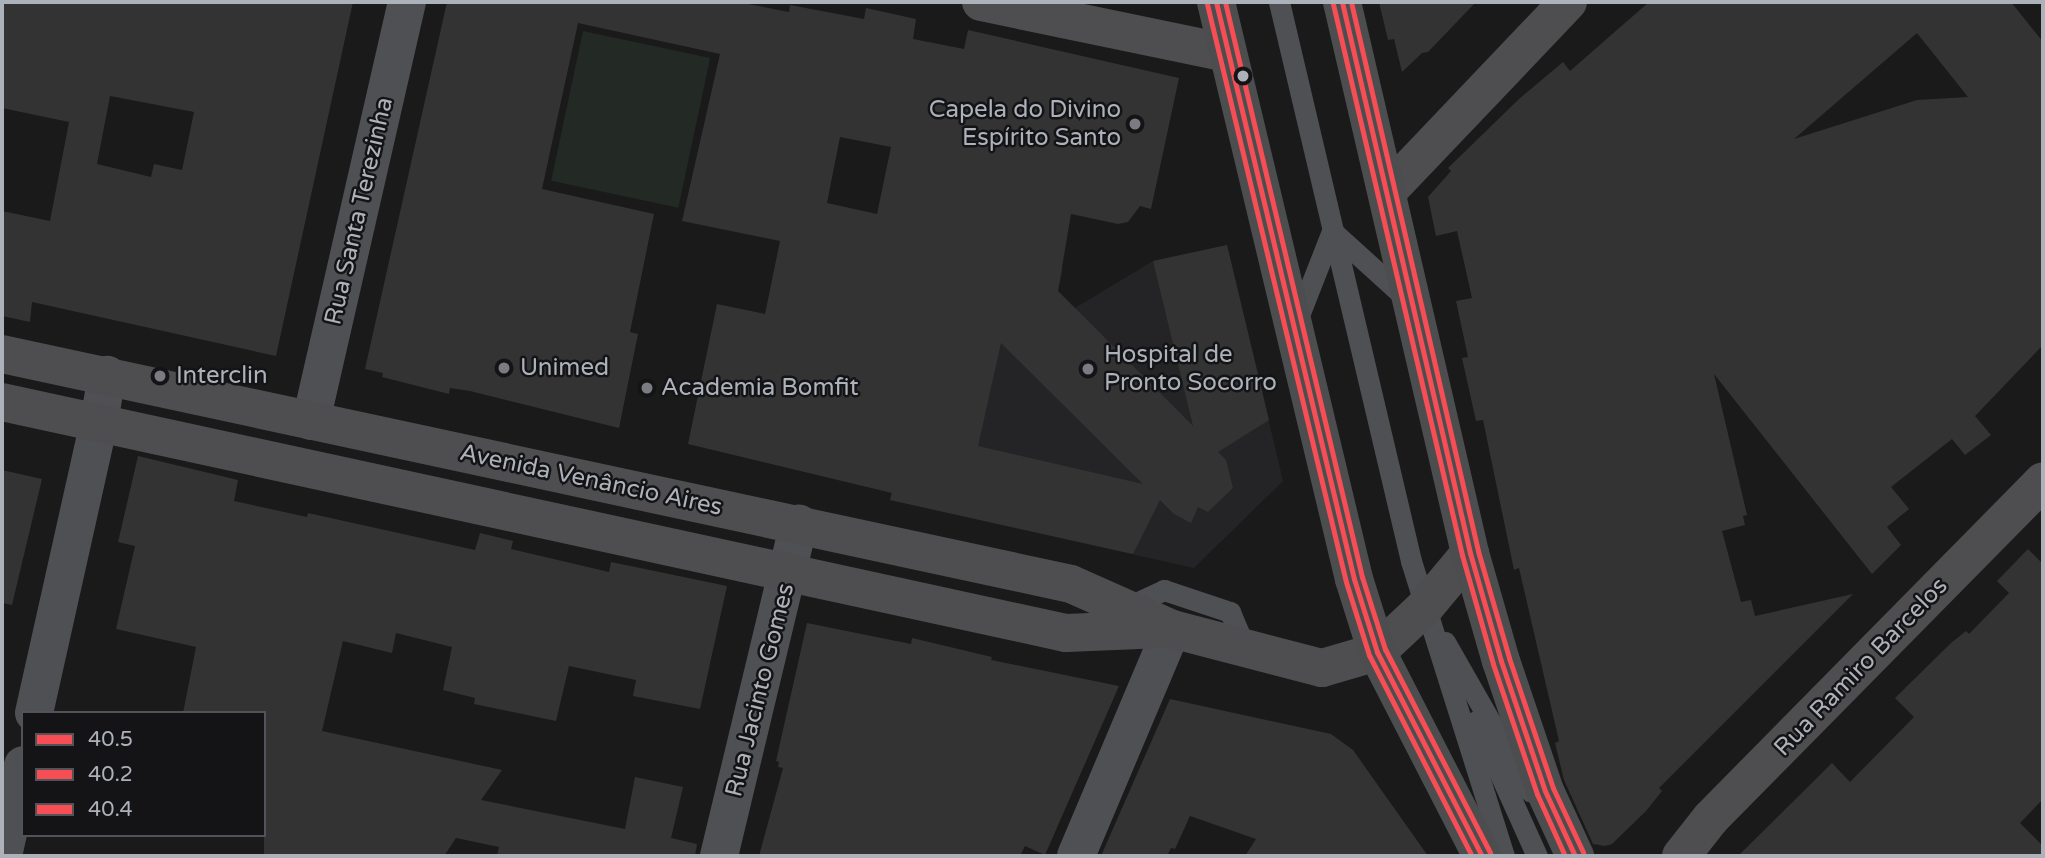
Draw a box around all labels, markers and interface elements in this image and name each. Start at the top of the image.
unlabelled marker [1236,69,1250,83]
street label: Rua Santa Terezinha [319,94,399,328]
place label: Capela do Divino Espírito Santo [929,96,1121,152]
marker: Capela do Divino Espírito Santo [1127,116,1143,132]
place label: Hospital de Pronto Socorro [1104,341,1277,397]
place label: Unimed [520,354,609,382]
marker: Unimed [494,358,514,378]
marker: Hospital de Pronto Socorro [1078,359,1098,379]
place label: Interclin [176,362,268,390]
marker: Interclin [150,366,170,386]
place label: Academia Bomfit [661,374,859,402]
marker: Academia Bomfit [639,380,655,396]
street label: Avenida Venâncio Aires [457,438,725,522]
street label: Rua Ramiro Barcelos [1768,572,1954,762]
street label: Rua Jacinto Gomes [720,580,800,800]
legend [21,711,266,837]
text: 40.5 [88,727,133,752]
text: 40.2 [88,762,133,787]
text: 40.4 [88,797,133,822]

